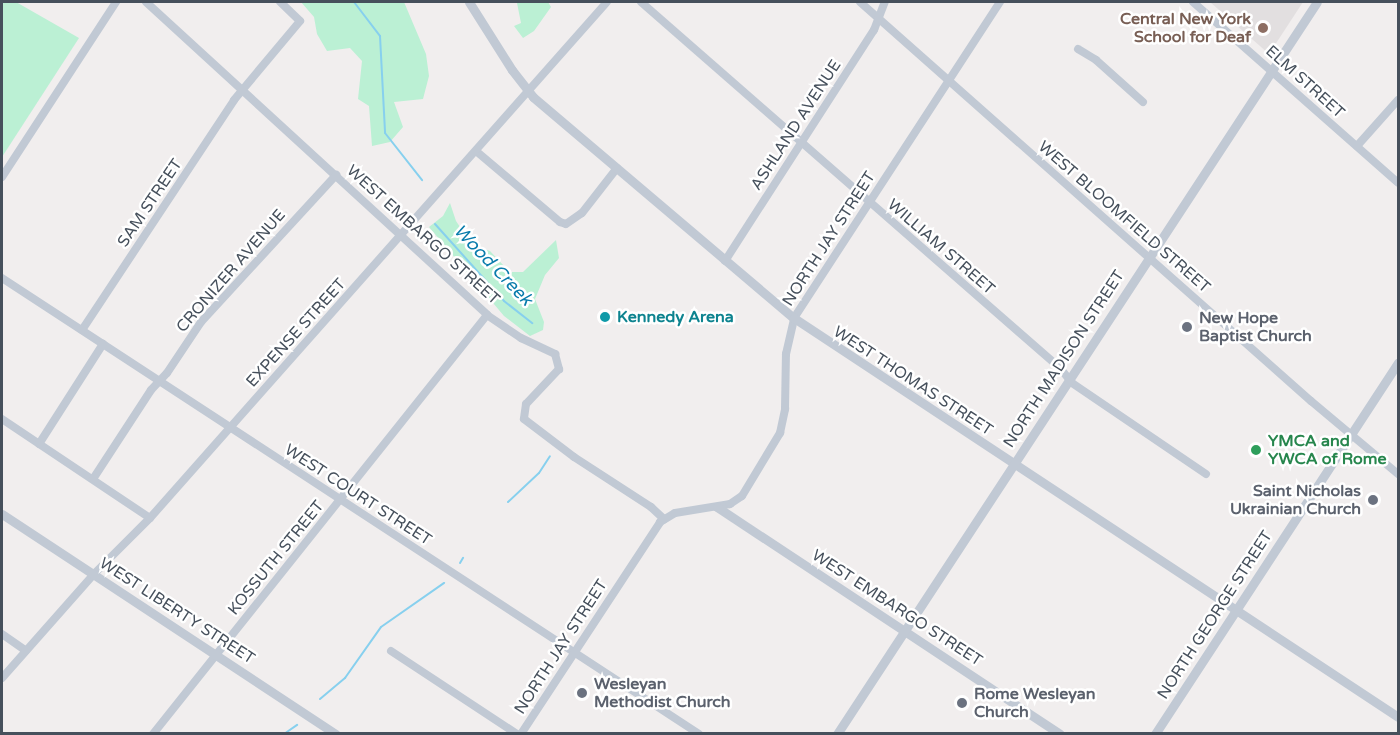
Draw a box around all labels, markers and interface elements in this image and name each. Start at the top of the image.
place label: Central New York School for Deaf [1120,9,1251,47]
marker: Central New York School for Deaf [1256,21,1270,35]
street label: ELM STREET [1262,42,1348,122]
street label: ASHLAND AVENUE [747,56,845,194]
street label: WEST BLOOMFIELD STREET [1034,137,1214,297]
street label: SAM STREET [114,155,186,251]
street label: WEST EMBARGO STREET [342,161,504,309]
street label: NORTH JAY STREET [778,168,880,310]
street label: WILLIAM STREET [883,195,999,299]
street label: CRONIZER AVENUE [172,206,290,336]
water label: Wood Creek [449,220,537,310]
street label: NORTH MADISON STREET [999,267,1129,451]
street label: EXPENSE STREET [242,275,350,391]
place label: Kennedy Arena [617,307,734,327]
place label: New Hope Baptist Church [1199,308,1312,346]
marker: Kennedy Arena [598,310,612,324]
marker: New Hope Baptist Church [1180,320,1194,334]
street label: WEST THOMAS STREET [830,322,996,440]
place label: YMCA and YWCA of Rome [1268,431,1387,469]
street label: WEST COURT STREET [281,440,435,550]
marker: YMCA and YWCA of Rome [1249,443,1263,457]
place label: Saint Nicholas Ukrainian Church [1230,481,1361,519]
marker: Saint Nicholas Ukrainian Church [1366,493,1380,507]
street label: KOSSUTH STREET [224,497,328,619]
street label: NORTH GEORGE STREET [1153,527,1277,703]
street label: WEST EMBARGO STREET [808,546,986,670]
street label: WEST LIBERTY STREET [96,554,258,668]
street label: NORTH JAY STREET [510,576,612,718]
place label: Wesleyan Methodist Church [594,674,731,712]
place label: Rome Wesleyan Church [974,684,1095,722]
marker: Wesleyan Methodist Church [575,686,589,700]
marker: Rome Wesleyan Church [955,696,969,710]

